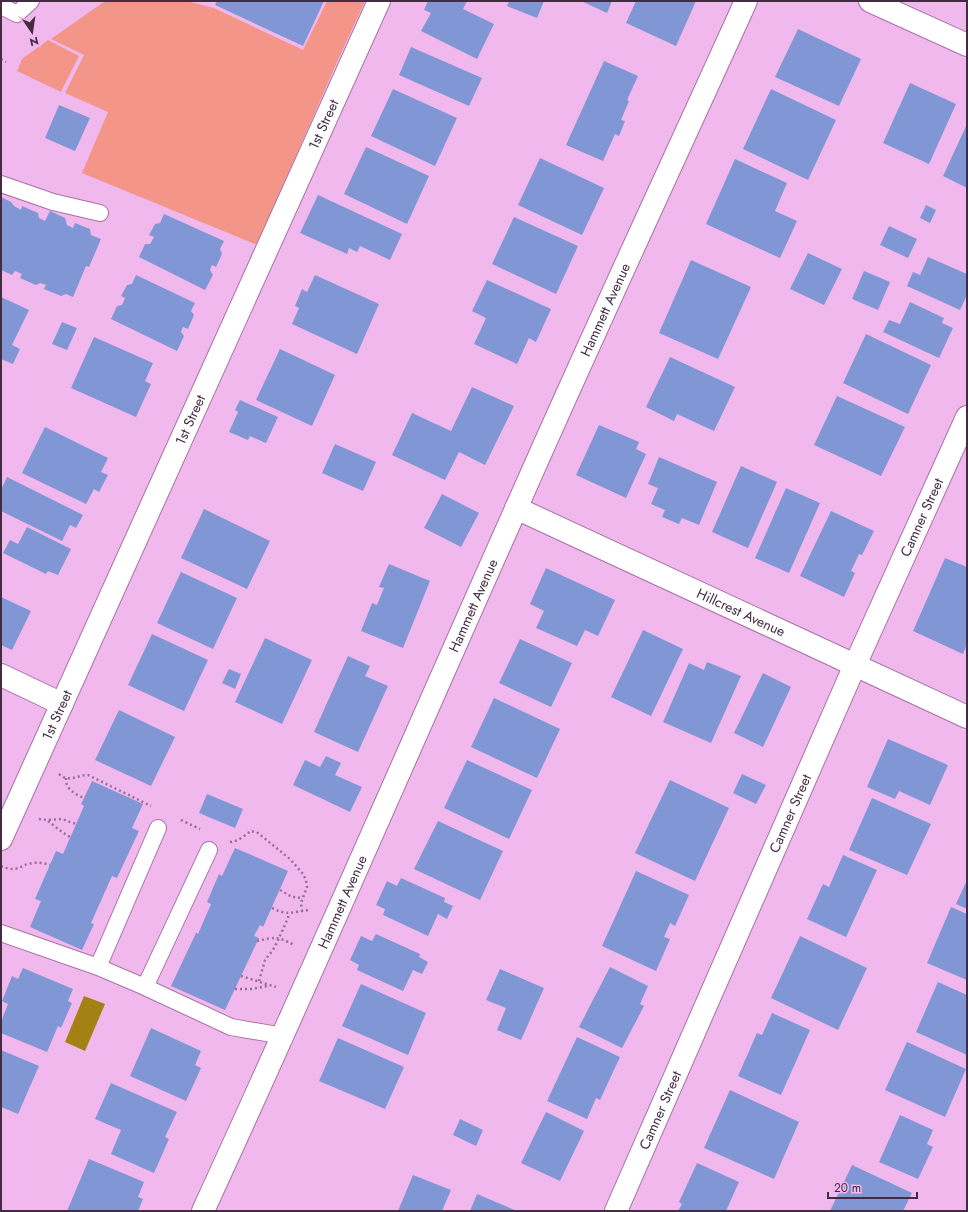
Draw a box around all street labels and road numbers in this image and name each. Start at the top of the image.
street label: 1st Street [303,95,344,153]
street label: Hammett Avenue [575,260,635,359]
street label: 1st Street [170,391,210,448]
street label: Camner Street [895,474,948,560]
street label: Hammett Avenue [444,555,503,655]
street label: Hillcrest Avenue [693,583,789,641]
street label: 1st Street [37,686,77,743]
street label: Camner Street [764,770,816,856]
street label: Hammett Avenue [313,852,372,952]
street label: Camner Street [634,1067,686,1153]

